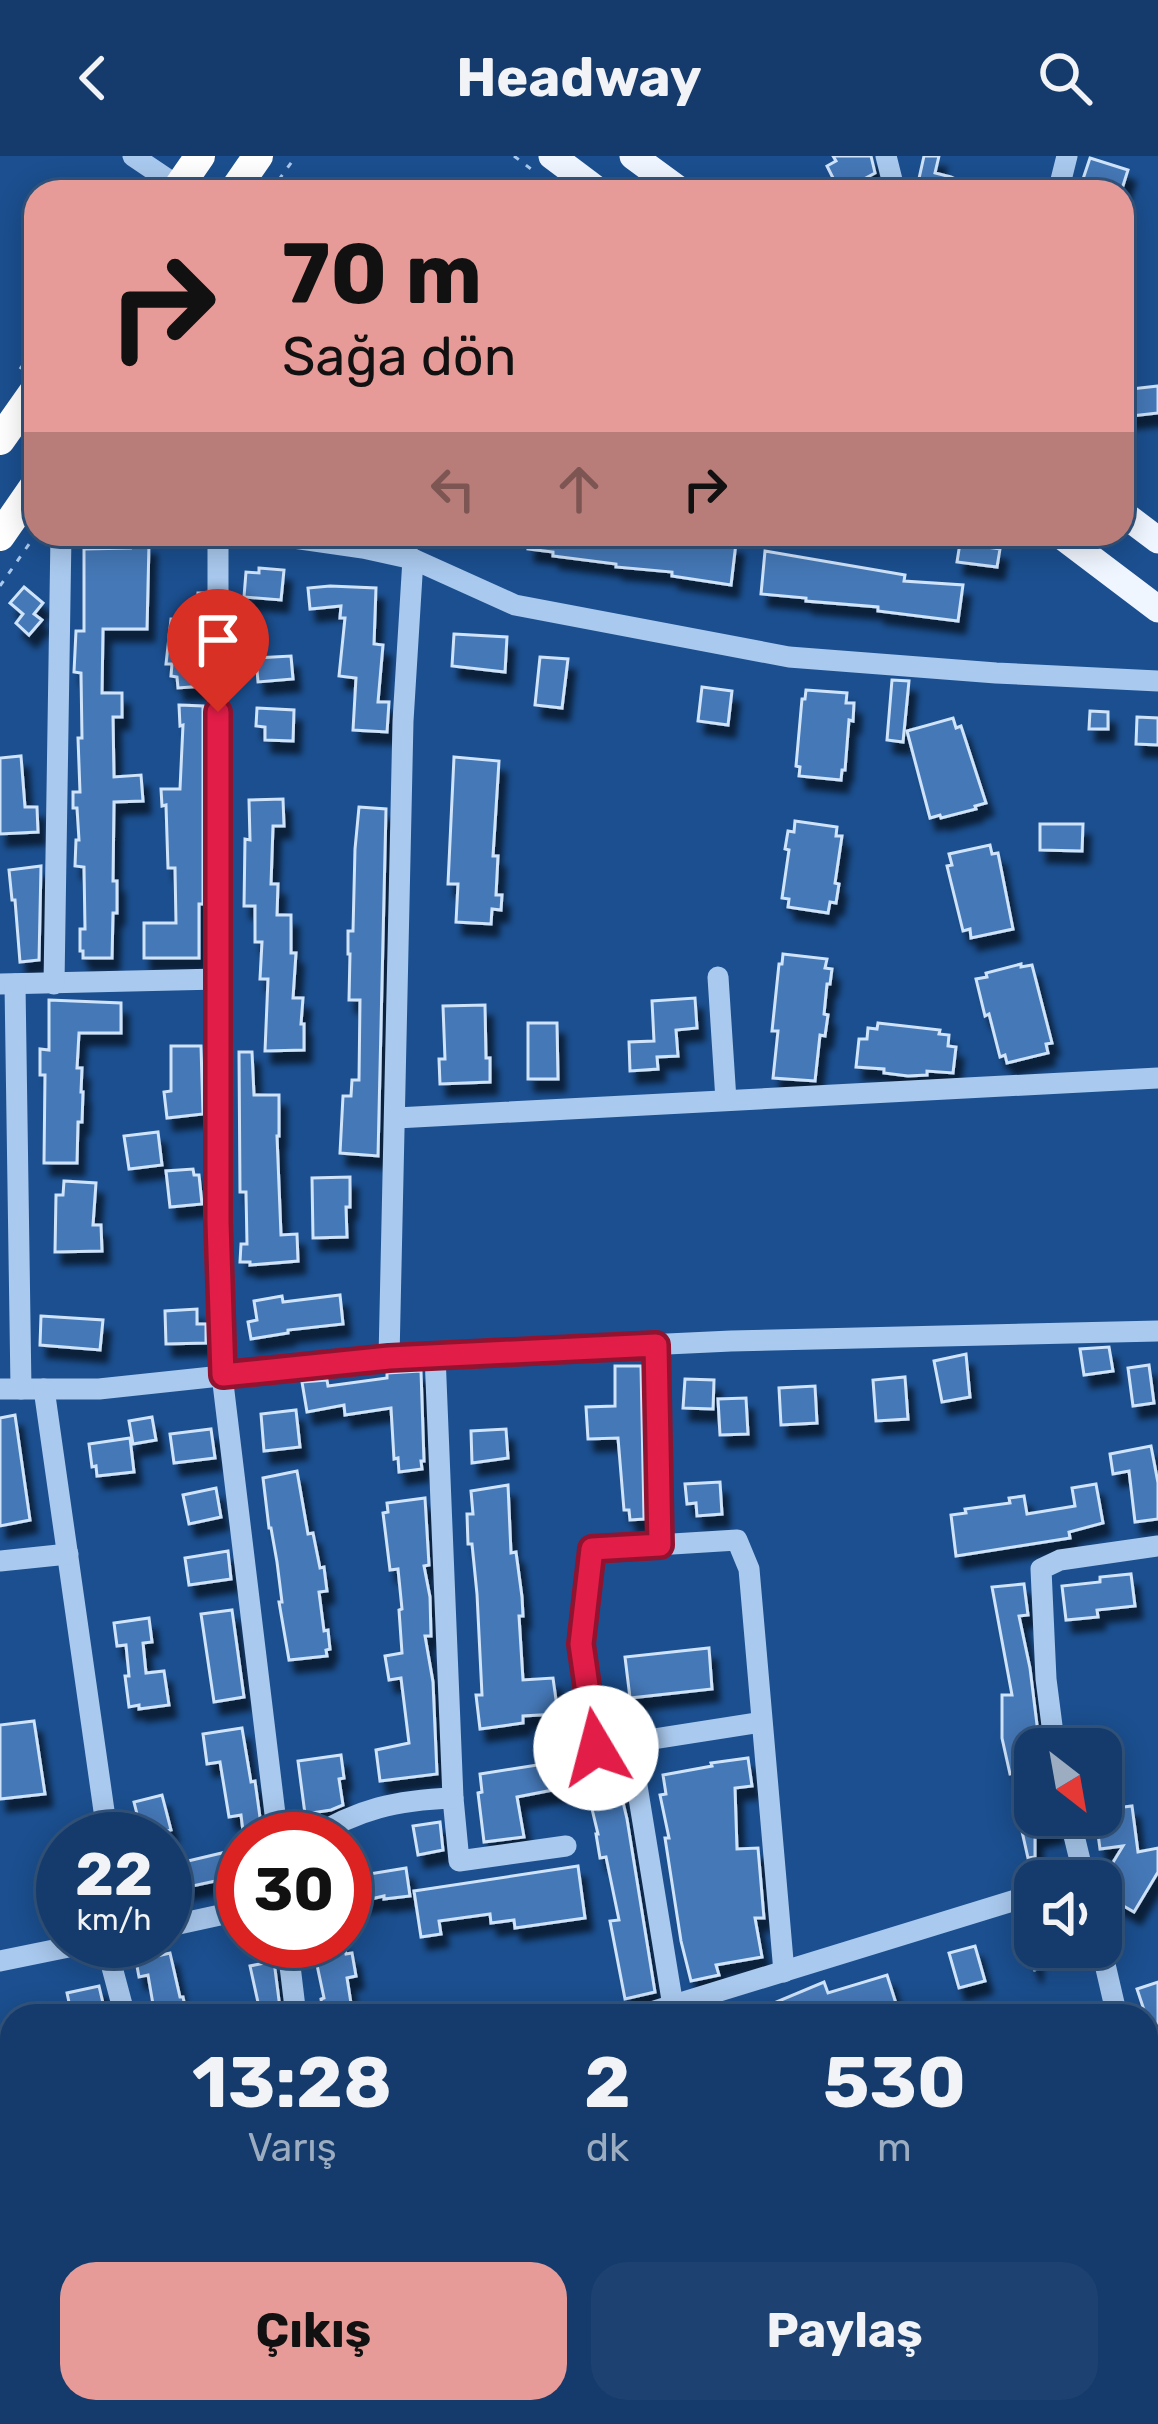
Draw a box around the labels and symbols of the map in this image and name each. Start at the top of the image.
pin [167,589,269,712]
position arrow [533,1685,659,1811]
north arrow [1014,1728,1122,1836]
speed limit sign: 30 [216,1812,372,1968]

